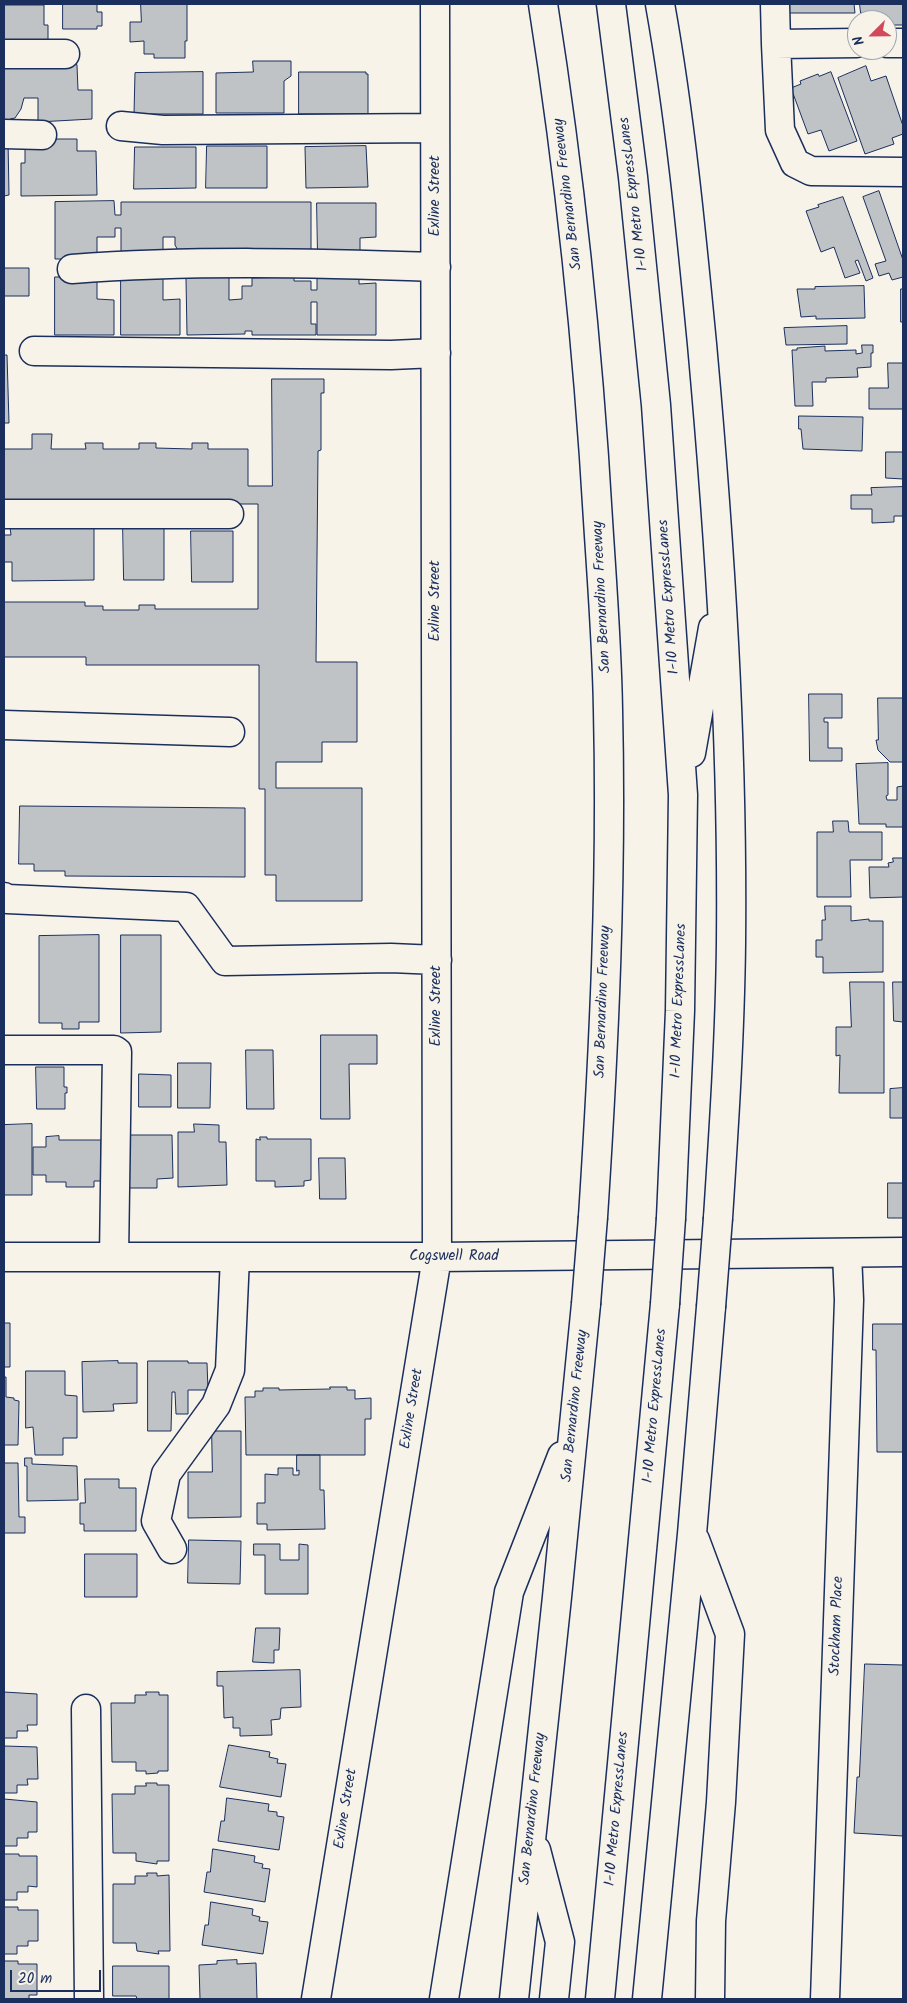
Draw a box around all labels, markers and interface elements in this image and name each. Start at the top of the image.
north arrow [847,10,897,60]
text: N [847,32,871,49]
street label: I-10 Metro ExpressLanes [617,116,653,272]
street label: San Bernardino Freeway [551,117,587,271]
street label: Exline Street [427,155,445,237]
street label: I-10 Metro ExpressLanes [656,519,684,675]
street label: San Bernardino Freeway [590,520,616,674]
street label: Exline Street [427,560,445,642]
street label: I-10 Metro ExpressLanes [668,923,692,1079]
street label: San Bernardino Freeway [592,925,616,1079]
street label: Exline Street [428,965,446,1047]
street label: Cogswell Road [409,1248,499,1266]
street label: I-10 Metro ExpressLanes [640,1328,672,1484]
street label: San Bernardino Freeway [559,1329,593,1483]
street label: Exline Street [398,1367,428,1451]
street label: Stockham Place [827,1576,849,1676]
street label: I-10 Metro ExpressLanes [602,1731,634,1887]
street label: San Bernardino Freeway [517,1732,551,1886]
street label: Exline Street [332,1767,362,1851]
scale bar [12,1960,104,1992]
text: 20 m [18,1967,52,1991]

